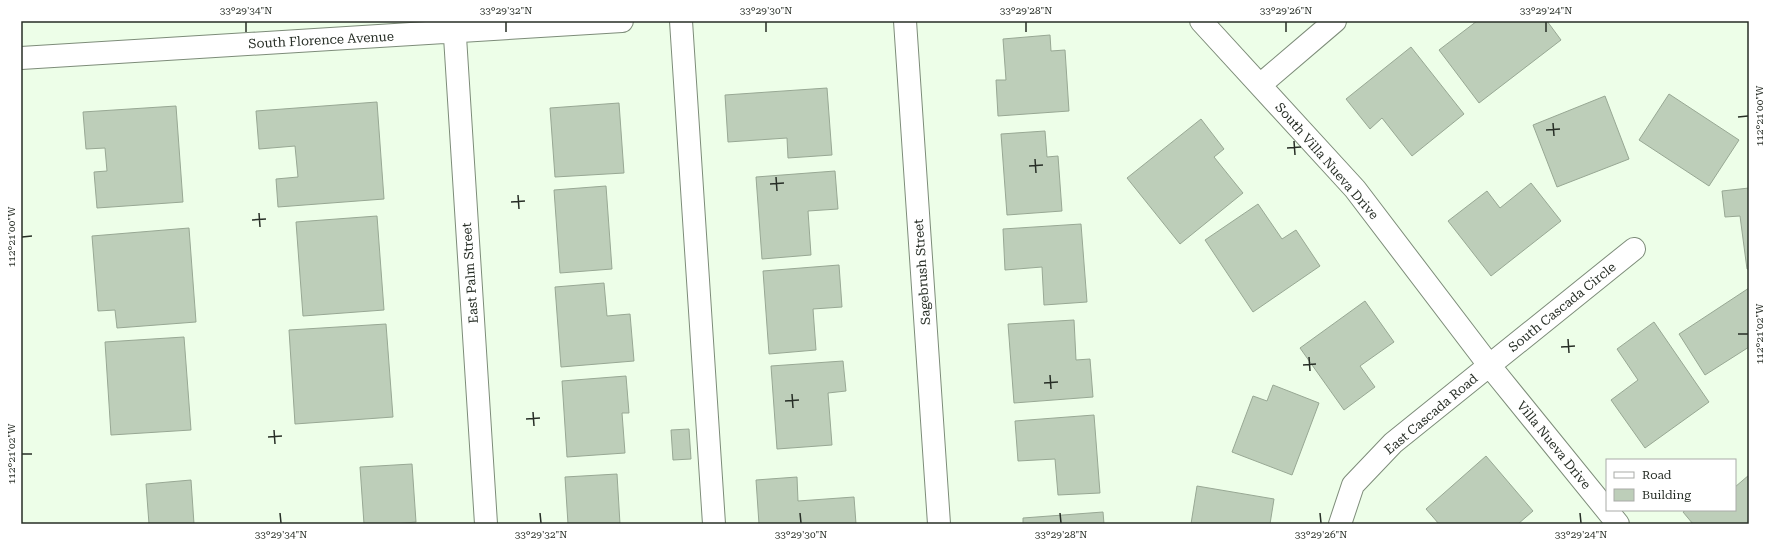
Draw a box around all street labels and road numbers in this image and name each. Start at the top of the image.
street label: South Florence Avenue [248,29,394,51]
street label: South Villa Nueva Drive [1272,100,1382,222]
street label: Sagebrush Street [911,218,933,326]
street label: East Palm Street [459,222,481,324]
street label: South Cascada Circle [1505,259,1619,355]
street label: East Cascada Road [1381,370,1481,457]
street label: Villa Nueva Drive [1514,398,1594,492]

